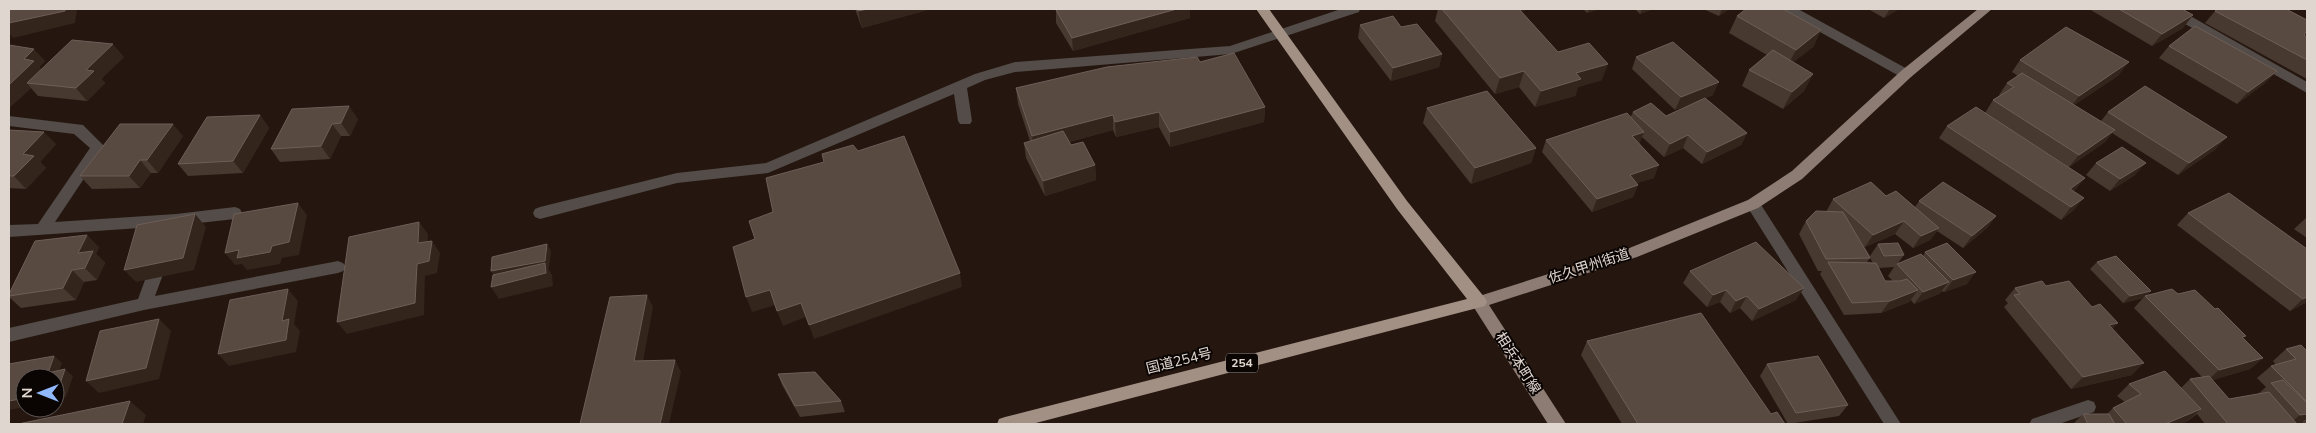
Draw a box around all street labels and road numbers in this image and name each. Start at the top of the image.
street label: 佐久甲州街道 [1546,244,1632,288]
street label: 相浜本町線 [1491,328,1545,398]
street label: 国道254号 [1144,344,1214,378]
road number: 254 [1226,353,1258,372]

